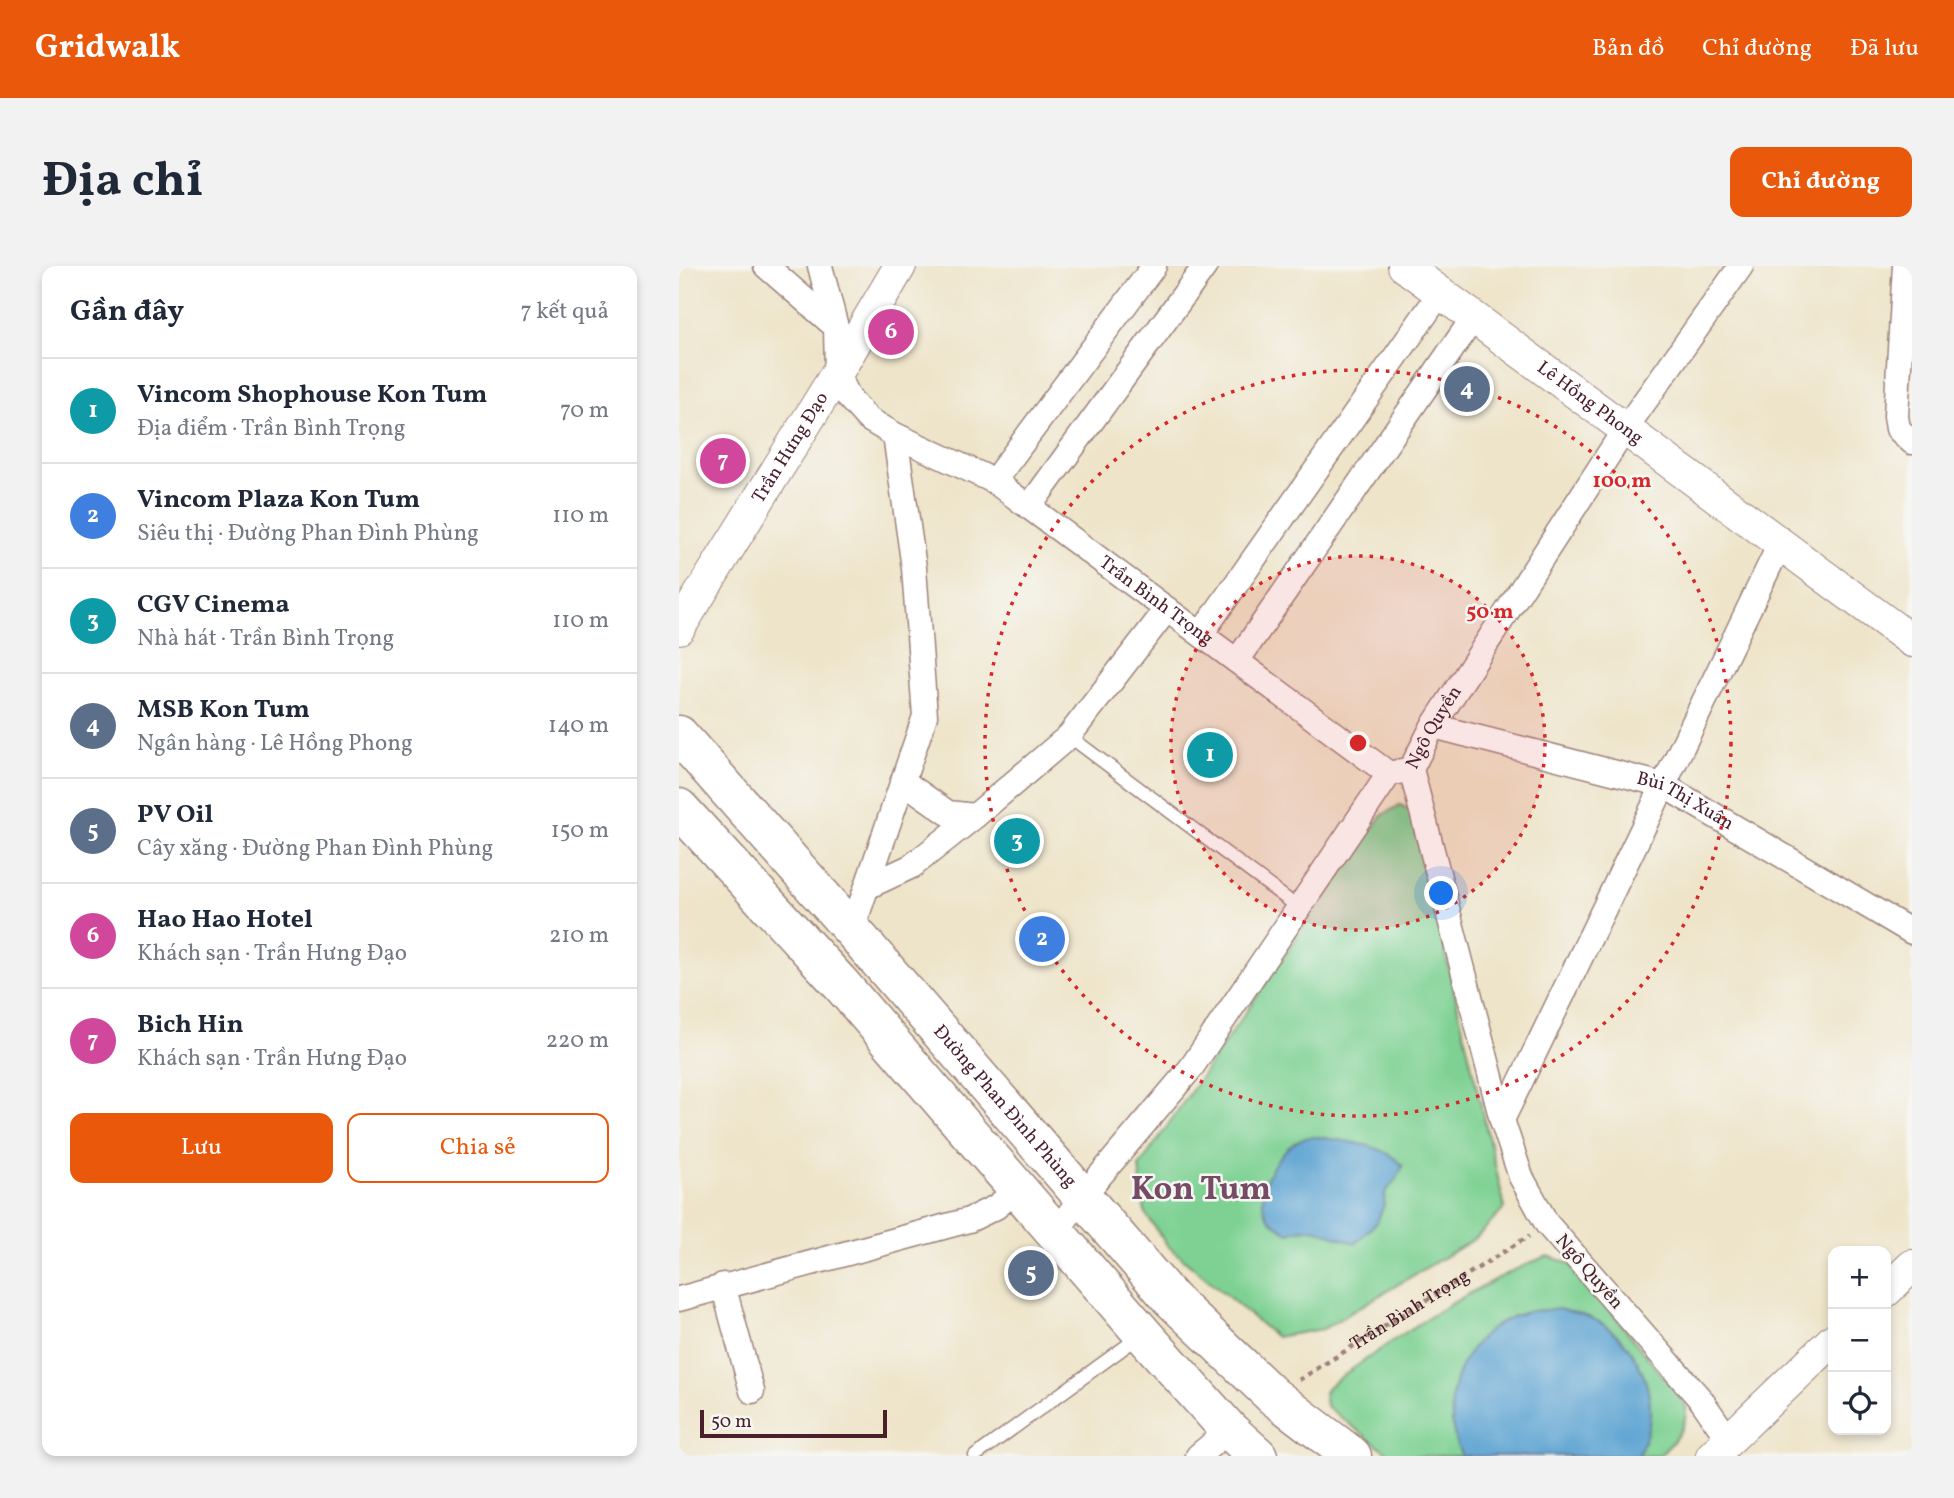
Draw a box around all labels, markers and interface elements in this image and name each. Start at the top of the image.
text: Gridwalk [35,26,180,72]
text: Bản đồ [1592,32,1664,66]
text: Chỉ đường [1702,32,1812,66]
text: Đã lưu [1850,32,1919,66]
button: Chỉ đường [1730,147,1912,217]
text: Địa chỉ [42,148,203,217]
text: Gần đây [70,291,184,333]
text: 7 kết quả [520,296,609,328]
pin: 6 [868,306,914,358]
street label: Lê Hồng Phong [1531,355,1648,451]
pin: 4 [1444,363,1490,415]
text: Vincom Shophouse Kon Tum [137,377,487,413]
street label: Trần Hưng Đạo [746,387,835,508]
text: 1 [88,395,98,427]
text: 70 m [560,395,609,427]
text: Địa điểm · Trần Bình Trọng [137,413,405,445]
pin: 7 [700,435,746,487]
text: 100 m [1592,467,1652,496]
text: Vincom Plaza Kon Tum [137,482,420,518]
text: 2 [87,500,99,532]
text: 110 m [552,500,609,532]
text: Siêu thị · Đường Phan Đình Phùng [137,518,479,550]
street label: Trần Bình Trọng [1094,550,1218,652]
text: CGV Cinema [137,587,290,623]
text: 50 m [1466,598,1514,627]
text: 3 [87,605,99,637]
text: 110 m [552,605,609,637]
text: Nhà hát · Trần Bình Trọng [137,623,394,655]
street label: Ngô Quyền [1400,681,1468,774]
text: MSB Kon Tum [137,692,310,728]
text: 4 [86,710,100,742]
text: 140 m [548,710,609,742]
text: Ngân hàng · Lê Hồng Phong [137,728,413,760]
pin: 1 [1187,729,1233,781]
centre of rings [1346,731,1370,755]
street label: Bùi Thị Xuân [1634,766,1739,837]
text: PV Oil [137,797,213,833]
text: 5 [87,815,99,847]
text: 150 m [551,815,609,847]
pin: 3 [994,815,1040,867]
text: Cây xăng · Đường Phan Đình Phùng [137,833,493,865]
your location [1424,876,1458,910]
text: Hao Hao Hotel [137,902,313,938]
pin: 2 [1019,913,1065,965]
text: 6 [87,920,99,952]
text: 210 m [549,920,609,952]
text: Khách sạn · Trần Hưng Đạo [137,938,407,970]
text: Bich Hin [137,1007,244,1043]
street label: Đường Phan Đình Phùng [927,1019,1082,1194]
text: 7 [88,1025,99,1057]
text: 220 m [546,1025,609,1057]
text: Khách sạn · Trần Hưng Đạo [137,1043,407,1075]
button: Lưu [70,1113,333,1183]
button: Chia sẻ [347,1113,609,1183]
district label: Kon Tum [1131,1168,1271,1214]
street label: Ngô Quyền [1549,1229,1629,1315]
map controls [1828,1246,1891,1435]
button: + [1828,1246,1891,1309]
pin: 5 [1008,1247,1054,1299]
street label: Trần Bình Trọng [1346,1263,1475,1358]
button: − [1828,1309,1891,1372]
button: locate [1828,1372,1891,1435]
scale bar [700,1407,887,1439]
text: 50 m [711,1409,752,1435]

